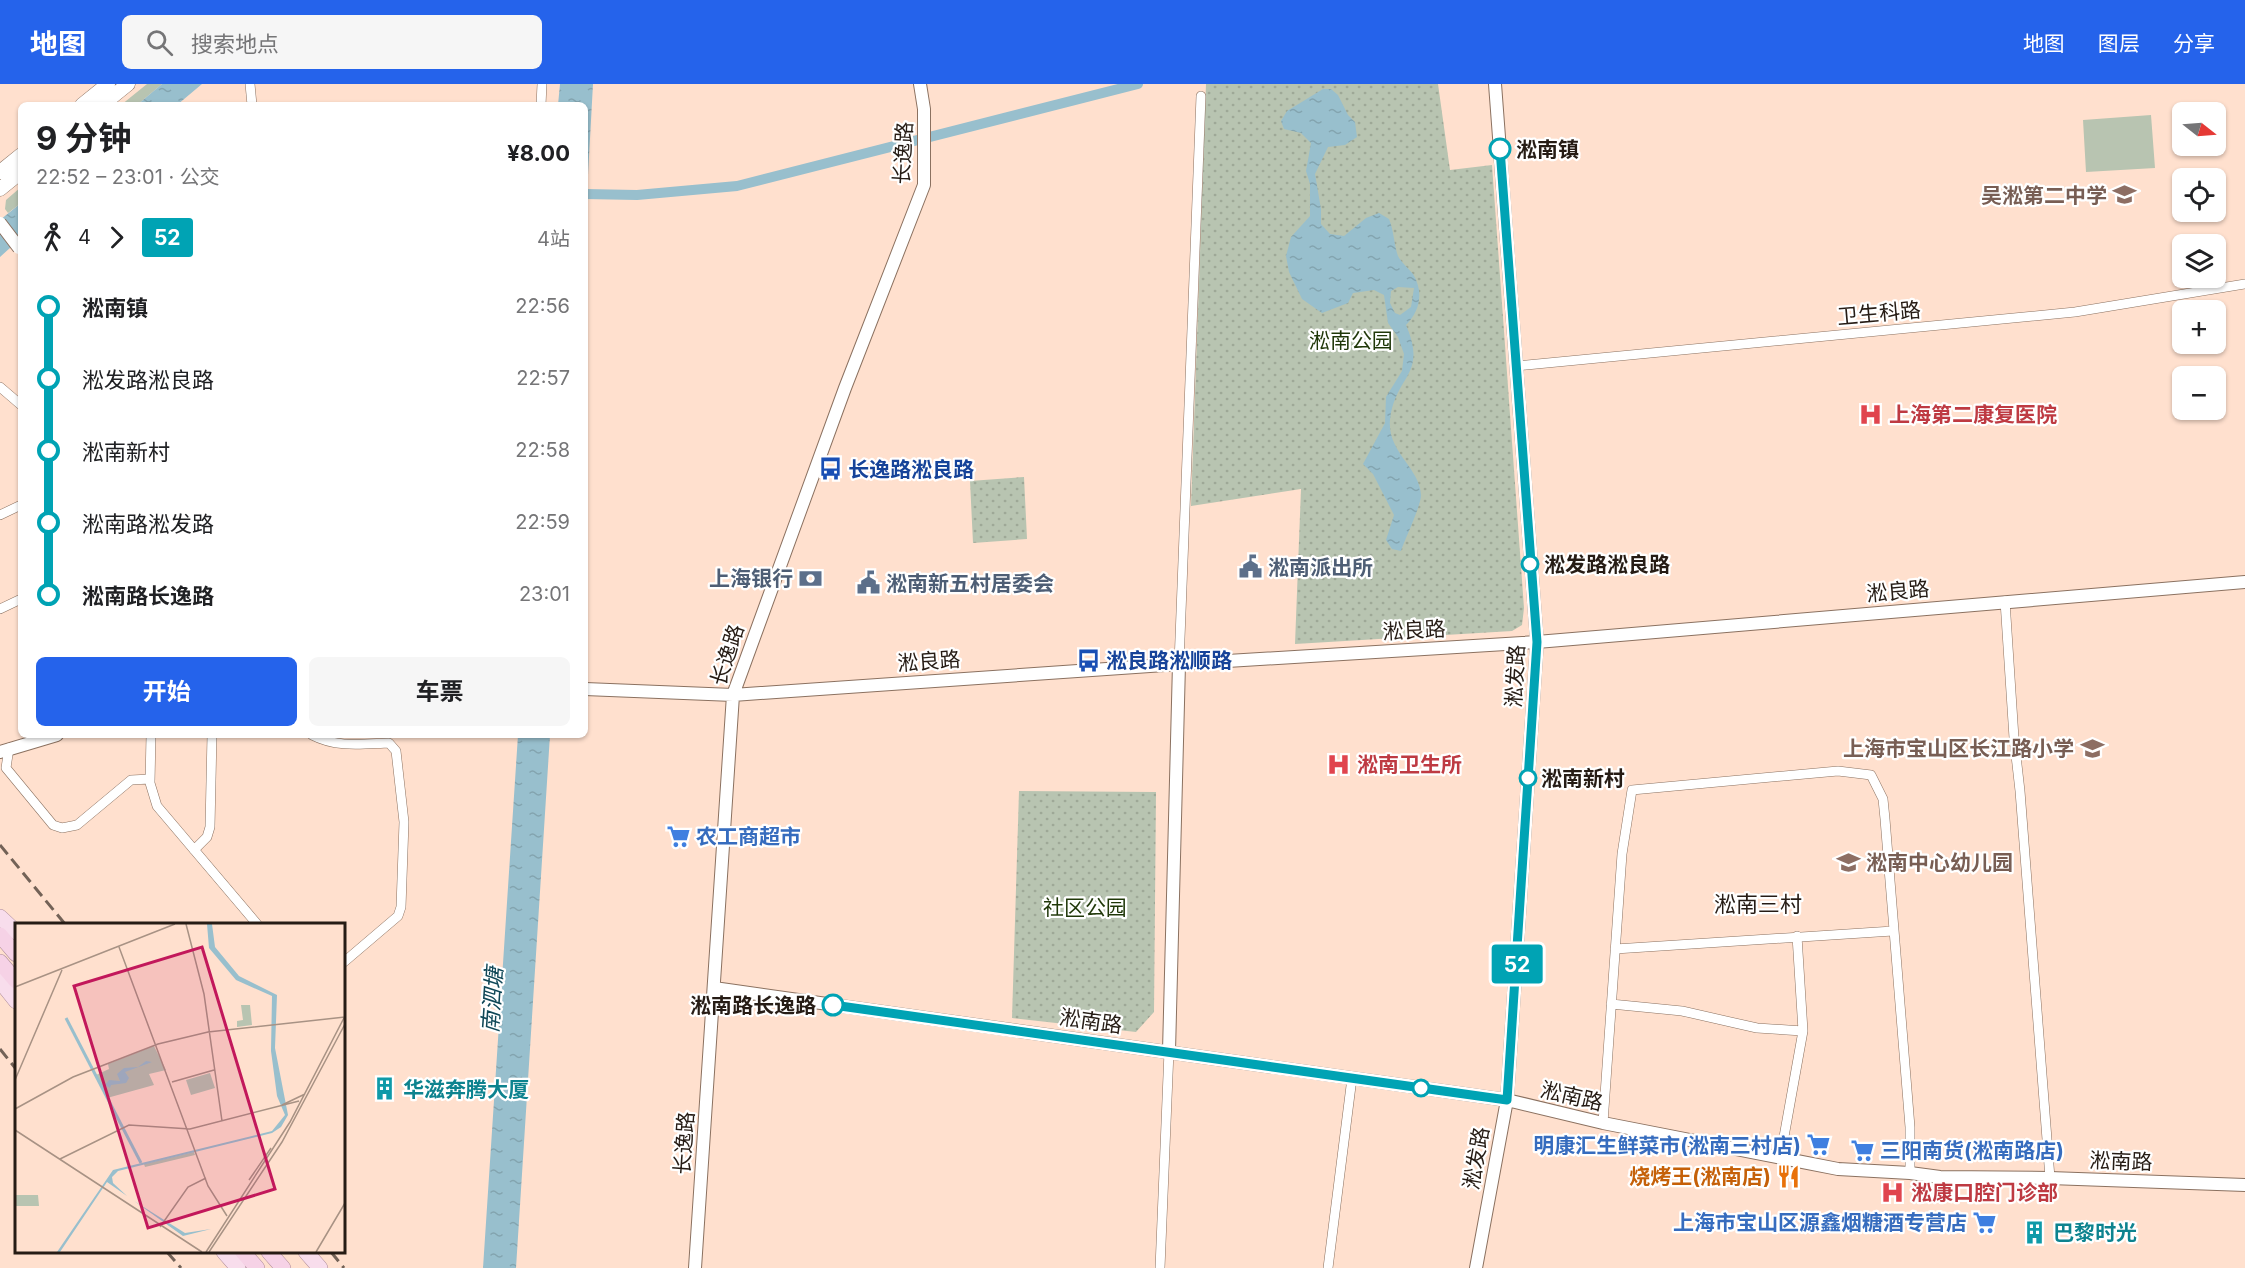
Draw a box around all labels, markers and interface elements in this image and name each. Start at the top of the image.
search box [122,15,542,69]
icon: search [143,26,176,59]
text: 地图 [30,27,86,61]
text: 搜索地点 [191,31,279,57]
text: 地图 [2023,31,2065,56]
text: 图层 [2098,31,2140,56]
text: 分享 [2173,31,2215,56]
north arrow [2172,102,2226,156]
map controls [2172,102,2226,420]
text: 9 分钟 [36,118,131,158]
street label: 长逸路 [889,121,917,185]
place label: 淞南镇 [1516,137,1579,162]
marker: 淞南镇 [1489,138,1511,160]
text: ¥8.00 [507,140,570,166]
text: 22:52 – 23:01 · 公交 [36,165,220,189]
button: locate [2172,168,2226,222]
school or university icon: 吴淞第二中学 [2112,182,2138,208]
place label: 吴淞第二中学 [1981,183,2107,208]
icon: walk [36,221,69,254]
icon: forward [100,221,133,254]
text: 4 [78,225,91,249]
text: 52 [154,225,181,250]
text: 4站 [537,227,570,251]
button: layers [2172,234,2226,288]
text: 22:56 [515,294,570,318]
text: 淞南镇 [82,295,148,321]
street label: 卫生科路 [1836,297,1922,329]
button: + [2172,300,2226,354]
park label: 淞南公园 [1309,328,1393,353]
text: 22:57 [516,366,570,390]
button: − [2172,366,2226,420]
text: 淞发路淞良路 [82,367,214,393]
hospital icon: 上海第二康复医院 [1858,401,1884,427]
place label: 上海第二康复医院 [1889,402,2057,427]
text: 22:58 [515,438,570,462]
text: 淞南新村 [82,439,170,465]
bus stop icon: 长逸路淞良路 [817,456,843,482]
place label: 长逸路淞良路 [848,457,974,482]
text: 22:59 [515,510,570,534]
text: 淞南路淞发路 [82,511,214,537]
place label: 淞发路淞良路 [1544,552,1670,577]
public building icon: 淞南派出所 [1237,554,1263,580]
place label: 淞南派出所 [1268,555,1373,580]
marker: 淞发路淞良路 [1521,555,1539,573]
bank icon: 上海银行 [798,565,824,591]
place label: 上海银行 [709,566,793,591]
public building icon: 淞南新五村居委会 [855,570,881,596]
place label: 淞南新五村居委会 [886,571,1054,596]
street label: 淞良路 [1866,576,1930,606]
text: 23:01 [519,582,570,606]
text: 淞南路长逸路 [82,583,214,609]
street label: 淞良路 [1382,616,1446,644]
street label: 长逸路 [705,621,749,689]
street label: 淞发路 [1501,644,1529,708]
street label: 淞良路 [897,646,961,676]
bus stop icon: 淞良路淞顺路 [1075,647,1101,673]
place label: 淞良路淞顺路 [1106,648,1232,673]
button: 开始 [36,657,297,726]
button: 车票 [309,657,570,726]
school or university icon: 上海市宝山区长江路小学 [2079,735,2105,761]
place label: 上海市宝山区长江路小学 [1843,736,2074,761]
hospital icon: 淞南卫生所 [1326,751,1352,777]
place label: 淞南卫生所 [1357,752,1462,777]
place label: 淞南新村 [1541,766,1625,791]
marker: 淞南新村 [1519,769,1537,787]
supermarket icon: 农工商超市 [665,823,691,849]
place label: 农工商超市 [696,824,801,849]
school or university icon: 淞南中心幼儿园 [1835,849,1861,875]
place label: 淞南中心幼儿园 [1866,850,2013,875]
district label: 淞南三村 [1714,891,1802,917]
park label: 社区公园 [1043,895,1127,920]
inset map [15,923,345,1253]
line badge: 52 [1490,944,1544,984]
text: 52 [1504,952,1530,977]
water label: 南泗塘 [477,962,508,1034]
place label: 淞南路长逸路 [690,993,816,1018]
marker: 淞南路长逸路 [822,994,844,1016]
street label: 淞南路 [1058,1004,1124,1038]
building icon: 华滋奔腾大厦 [372,1076,398,1102]
place label: 华滋奔腾大厦 [403,1077,529,1102]
street label: 淞南路 [1538,1077,1606,1115]
unlabelled marker [1412,1079,1430,1097]
street label: 长逸路 [669,1111,699,1175]
street label: 淞发路 [1458,1125,1494,1191]
supermarket icon: 明康汇生鲜菜市(淞南三村店) [1806,1132,1832,1158]
place label: 明康汇生鲜菜市(淞南三村店) [1533,1133,1801,1158]
supermarket icon: 三阳南货(淞南路店) [1849,1137,1875,1163]
place label: 三阳南货(淞南路店) [1880,1138,2064,1163]
street label: 淞南路 [2089,1147,2153,1175]
restaurant icon: 烧烤王(淞南店) [1776,1163,1802,1189]
place label: 烧烤王(淞南店) [1629,1164,1771,1189]
hospital icon: 淞康口腔门诊部 [1880,1179,1906,1205]
place label: 淞康口腔门诊部 [1911,1180,2058,1205]
supermarket icon: 上海市宝山区源鑫烟糖酒专营店 [1972,1209,1998,1235]
place label: 上海市宝山区源鑫烟糖酒专营店 [1673,1210,1967,1235]
building icon: 巴黎时光 [2022,1219,2048,1245]
place label: 巴黎时光 [2053,1220,2137,1245]

